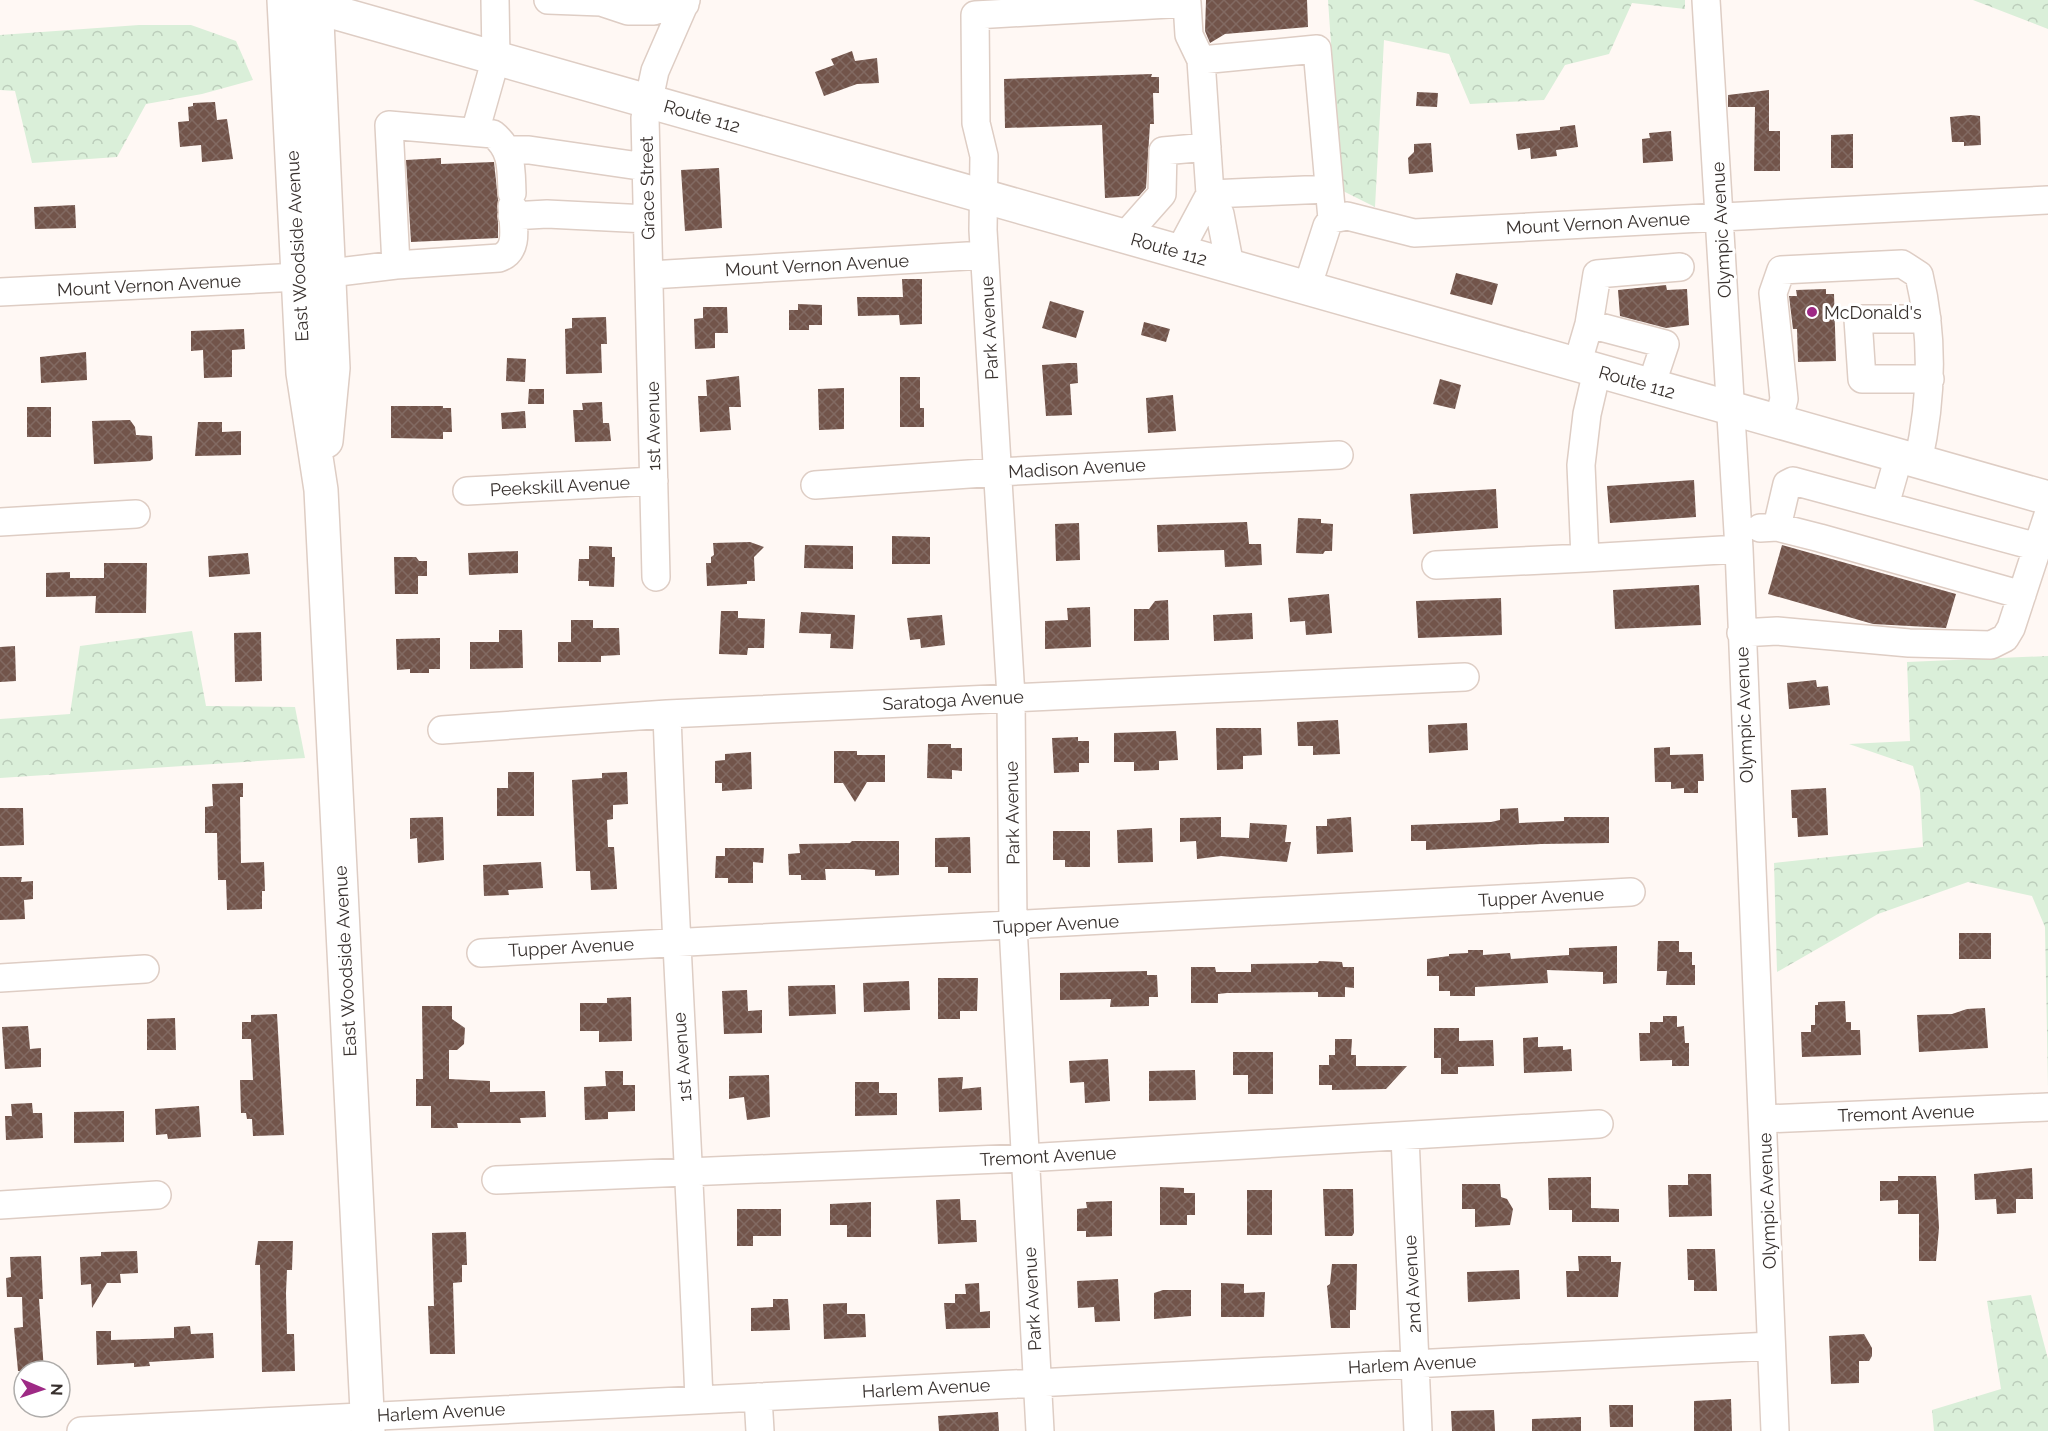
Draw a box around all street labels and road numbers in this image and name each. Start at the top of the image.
street label: Route 112 [661,95,743,137]
street label: Grace Street [636,136,658,240]
street label: East Woodside Avenue [281,150,312,342]
street label: Olympic Avenue [1707,161,1735,299]
street label: Mount Vernon Avenue [1505,208,1691,238]
street label: Route 112 [1128,228,1210,270]
street label: Mount Vernon Avenue [724,250,910,280]
street label: Mount Vernon Avenue [56,270,242,300]
street label: Park Avenue [976,275,1002,380]
street label: Route 112 [1596,361,1678,403]
street label: 1st Avenue [642,381,664,471]
street label: Madison Avenue [1008,454,1147,482]
street label: Peekskill Avenue [489,472,631,500]
street label: Olympic Avenue [1731,646,1757,784]
street label: Saratoga Avenue [882,686,1025,714]
street label: Park Avenue [1001,760,1023,865]
street label: East Woodside Avenue [329,865,360,1057]
street label: Tupper Avenue [1478,883,1605,911]
street label: Tupper Avenue [993,910,1120,938]
street label: Tupper Avenue [508,933,635,961]
street label: 1st Avenue [668,1011,696,1102]
street label: Tremont Avenue [1837,1100,1975,1126]
street label: Olympic Avenue [1754,1132,1780,1270]
street label: Tremont Avenue [979,1142,1117,1170]
street label: 2nd Avenue [1399,1234,1425,1334]
street label: Park Avenue [1019,1246,1045,1351]
street label: Harlem Avenue [1347,1350,1477,1378]
street label: Harlem Avenue [861,1374,991,1402]
street label: Harlem Avenue [376,1398,506,1426]

